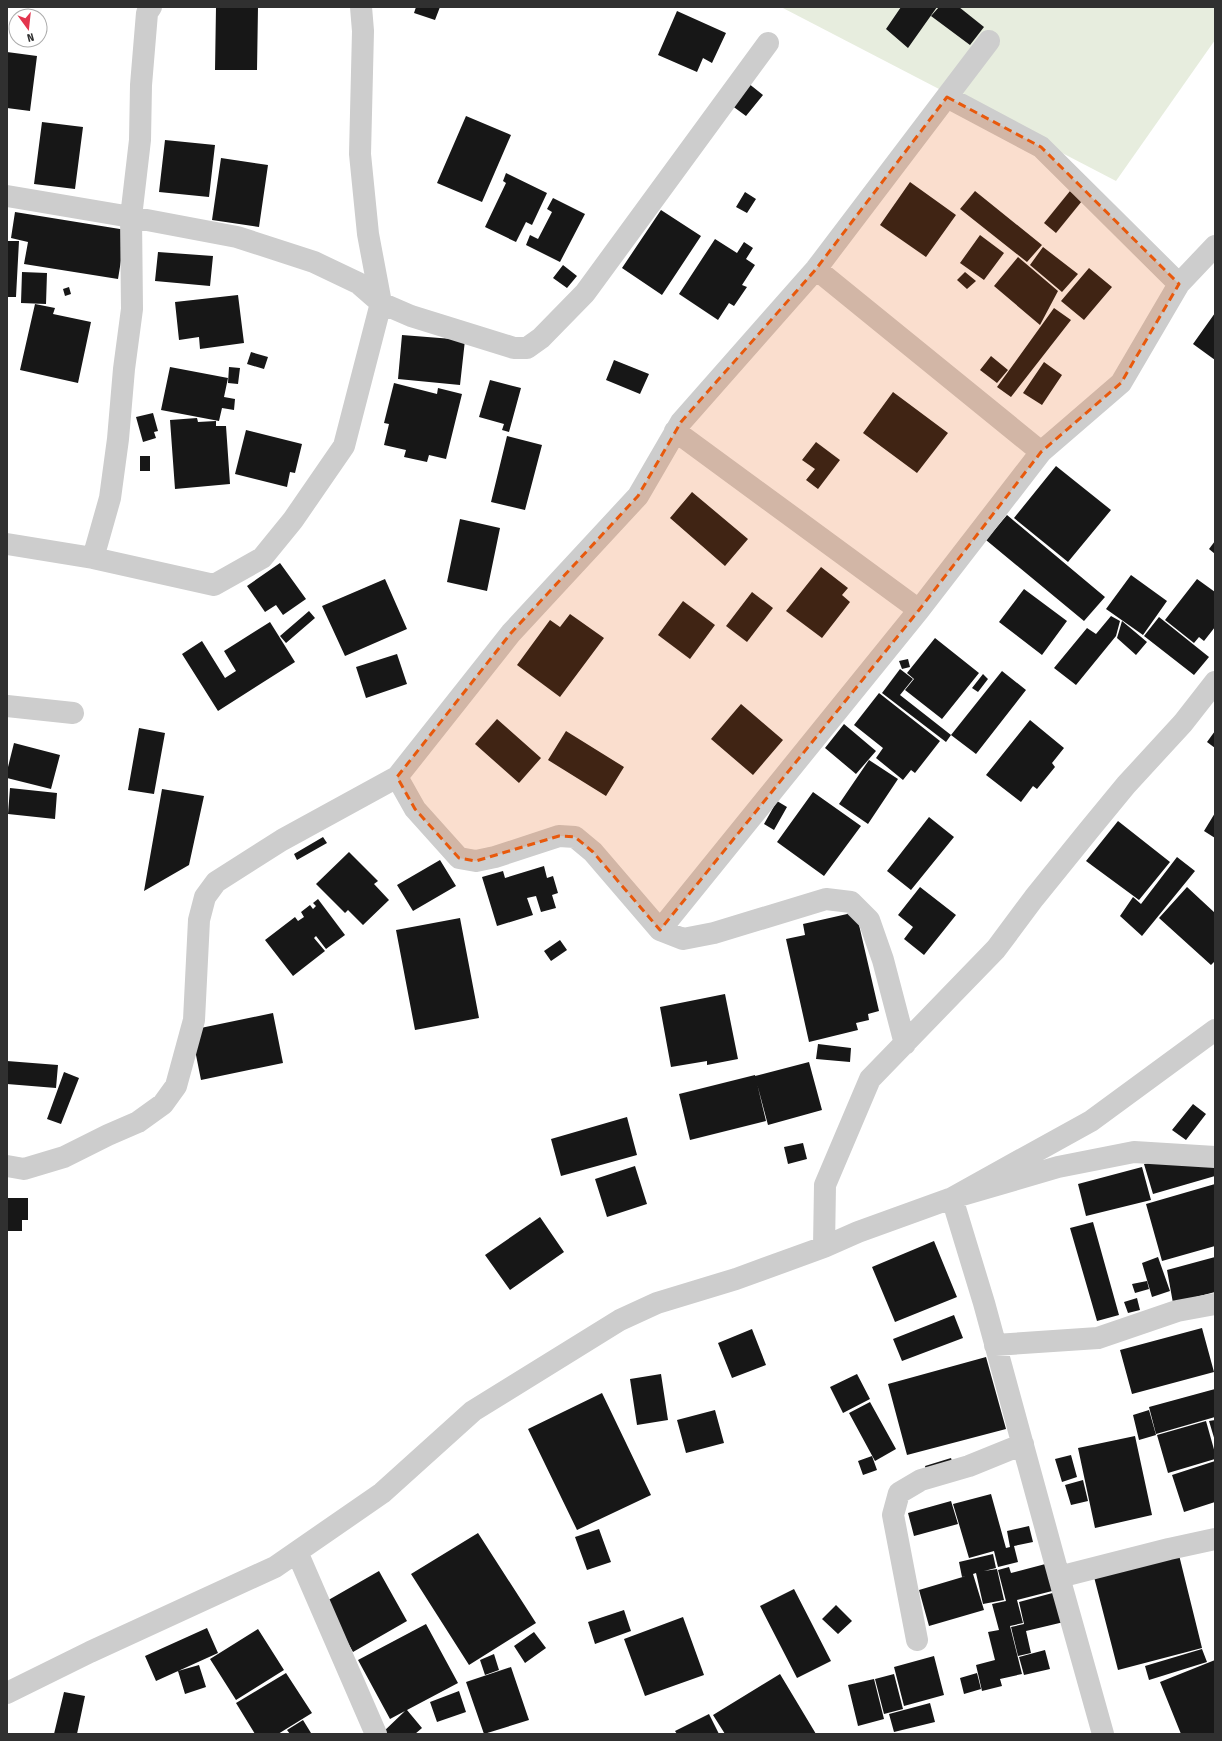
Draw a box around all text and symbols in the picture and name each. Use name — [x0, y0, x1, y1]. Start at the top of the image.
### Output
north arrow — [8, 8, 48, 48]
text: N — [26, 30, 35, 44]

